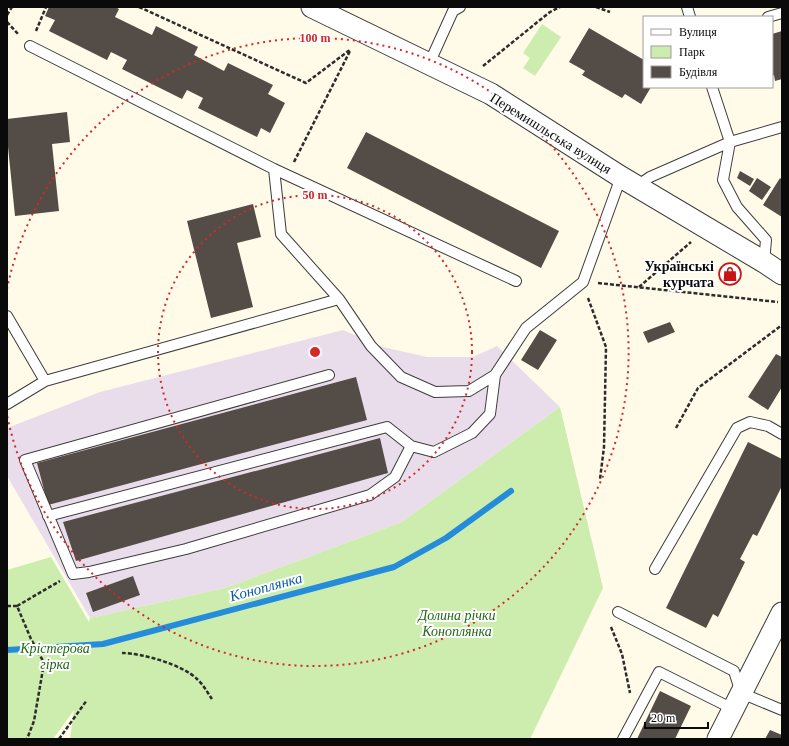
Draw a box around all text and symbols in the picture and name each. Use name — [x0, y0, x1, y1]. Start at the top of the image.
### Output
legend — [643, 16, 773, 88]
text: Вулиця — [679, 25, 717, 39]
text: 100 m — [300, 31, 331, 45]
text: Парк — [679, 45, 705, 59]
text: Будівля — [679, 65, 718, 79]
street label: Перемишльська вулиця — [487, 90, 614, 177]
text: 50 m — [303, 188, 328, 202]
place label: Українські курчата — [644, 259, 714, 290]
shop icon: Українські курчата — [717, 261, 743, 287]
centre of rings — [308, 345, 322, 359]
water label: Коноплянка — [227, 570, 304, 605]
park label: Долина річки Коноплянка — [416, 608, 496, 639]
park label: Крістерова гірка — [19, 641, 90, 672]
scale bar — [645, 704, 708, 730]
text: 20 m — [651, 711, 676, 725]

